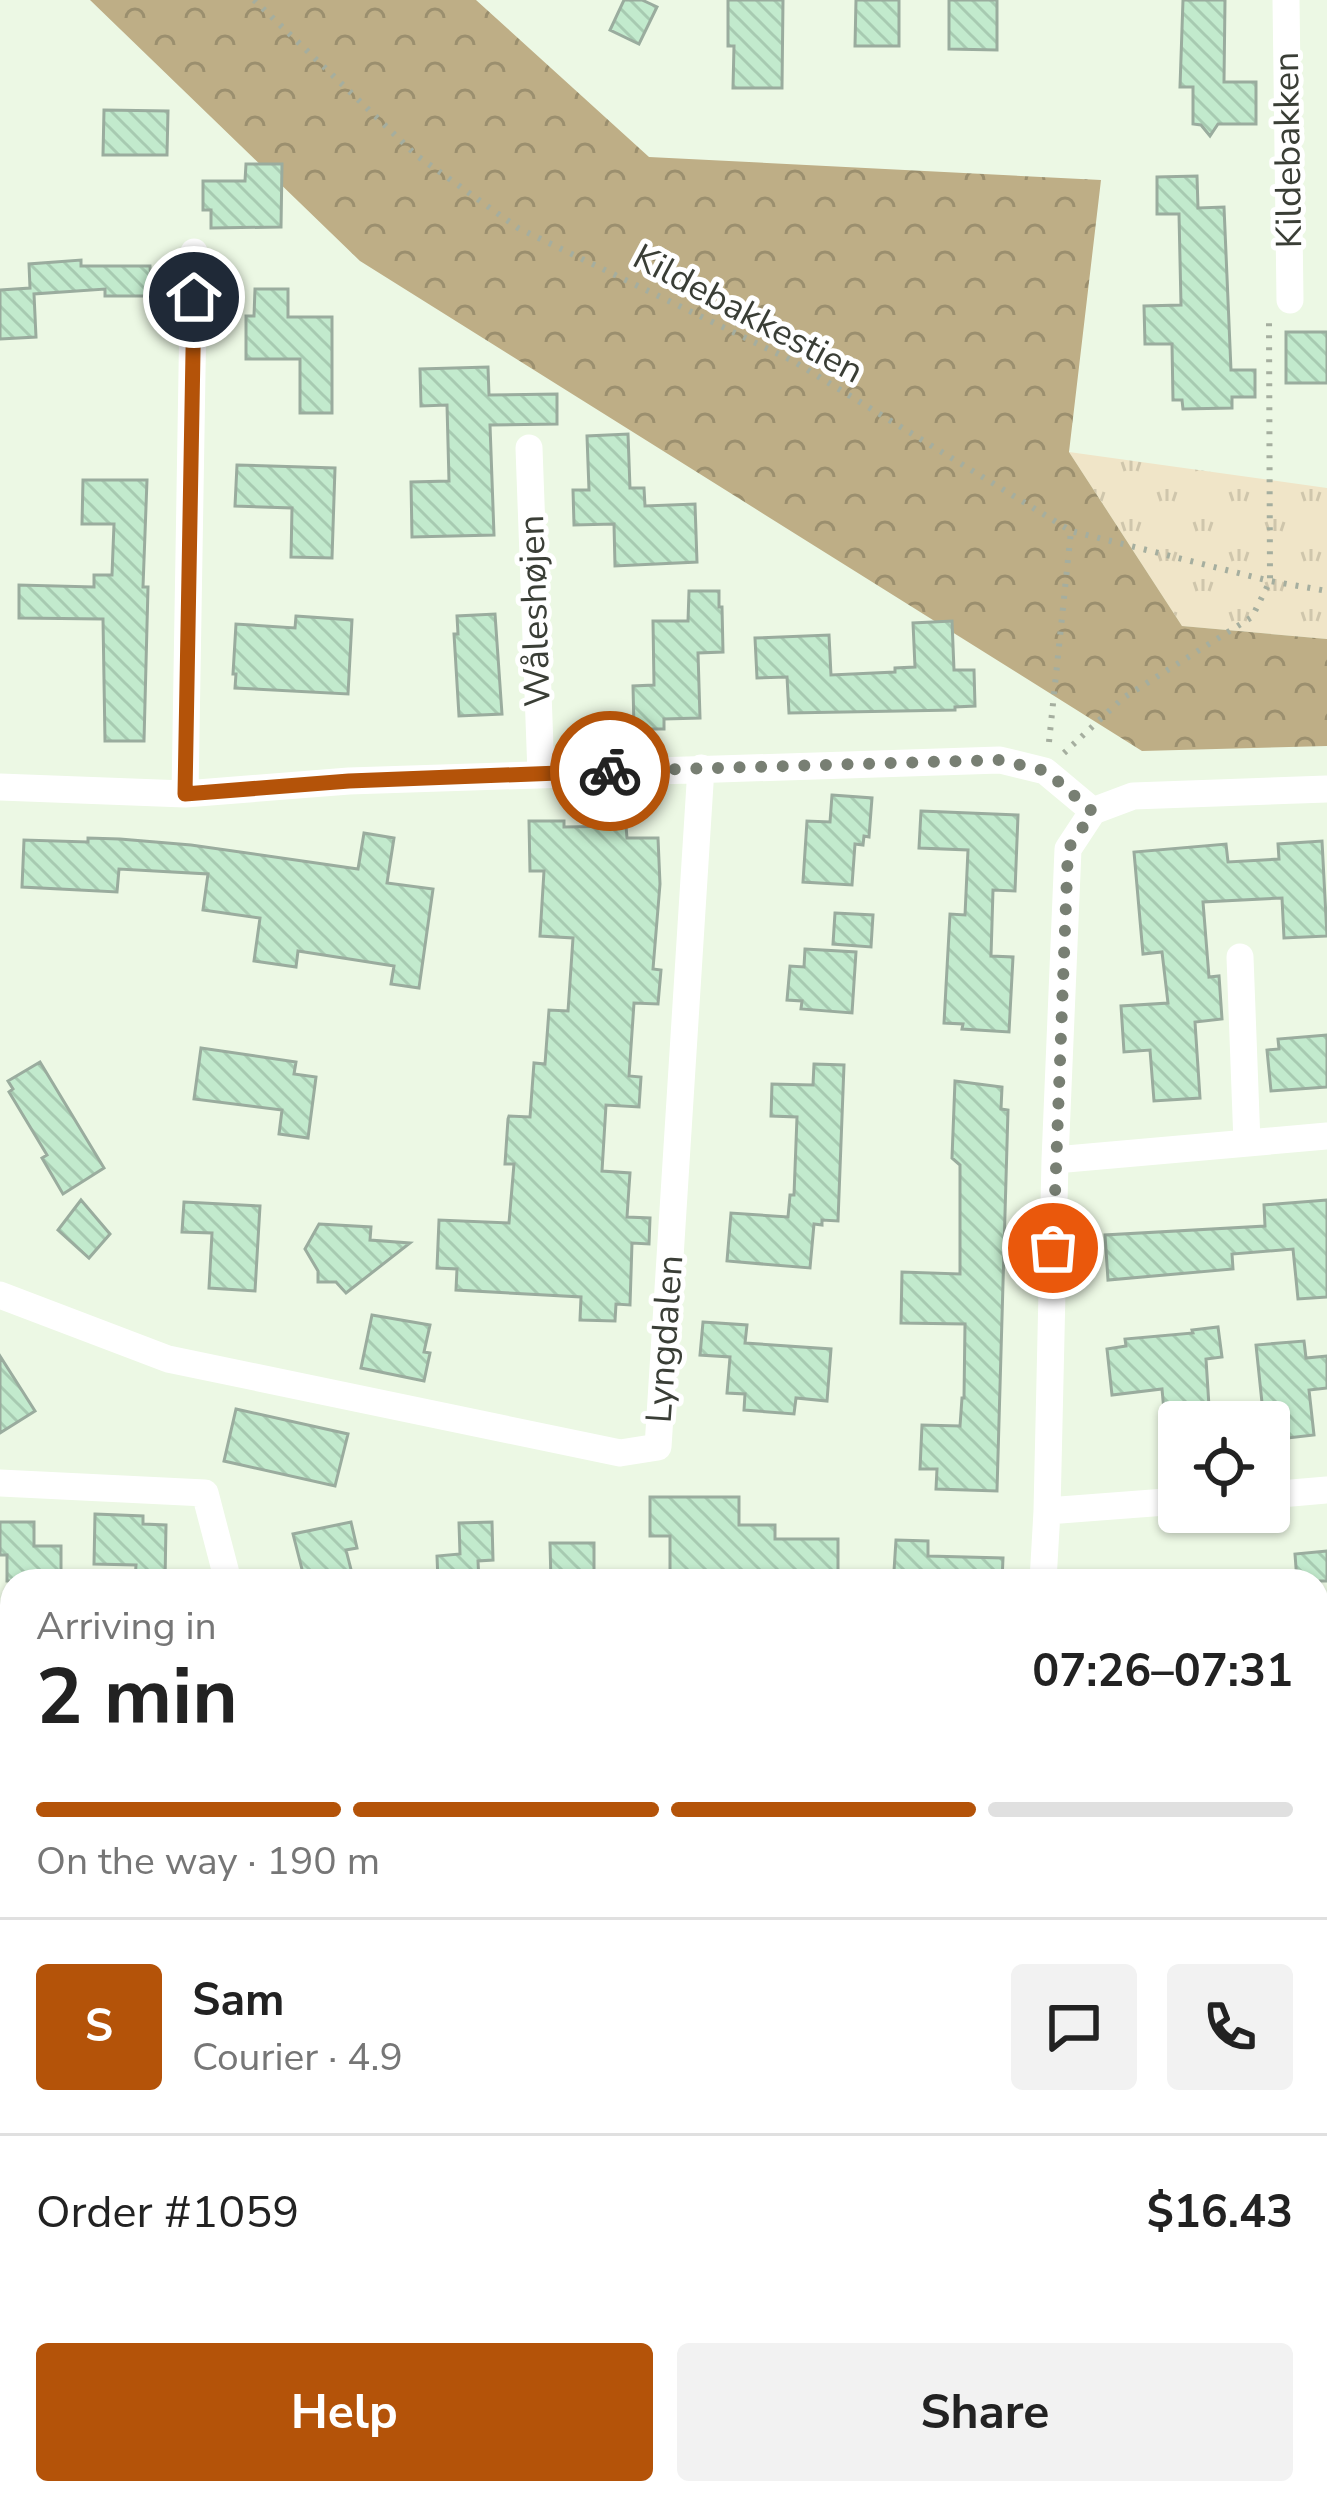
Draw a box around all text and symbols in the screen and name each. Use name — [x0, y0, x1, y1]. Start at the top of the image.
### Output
street label: Kildebakken — [1262, 51, 1314, 249]
street label: Kildebakkestien — [624, 233, 872, 395]
pin — [143, 246, 245, 348]
icon: home — [161, 264, 227, 330]
street label: Wåleshøjen — [507, 514, 563, 708]
courier — [550, 711, 670, 831]
icon: bike — [577, 738, 643, 804]
pin — [1002, 1197, 1104, 1299]
icon: bag — [1020, 1215, 1086, 1281]
street label: Lyngdalen — [635, 1253, 695, 1425]
map controls — [1158, 1401, 1290, 1533]
button: locate — [1158, 1401, 1290, 1533]
text: Arriving in — [36, 1600, 217, 1653]
text: 07:26–07:31 — [1032, 1641, 1293, 1702]
text: 2 min — [36, 1644, 238, 1751]
text: On the way · 190 m — [36, 1835, 380, 1888]
button: chat — [1011, 1964, 1137, 2090]
button: phone — [1167, 1964, 1293, 2090]
text: Sam — [192, 1970, 284, 2031]
text: S — [85, 1996, 113, 2057]
text: Courier · 4.9 — [192, 2031, 403, 2084]
text: Order #1059 — [36, 2182, 299, 2243]
text: $16.43 — [1147, 2182, 1293, 2243]
button: Help — [36, 2343, 653, 2481]
button: Share — [677, 2343, 1293, 2481]

